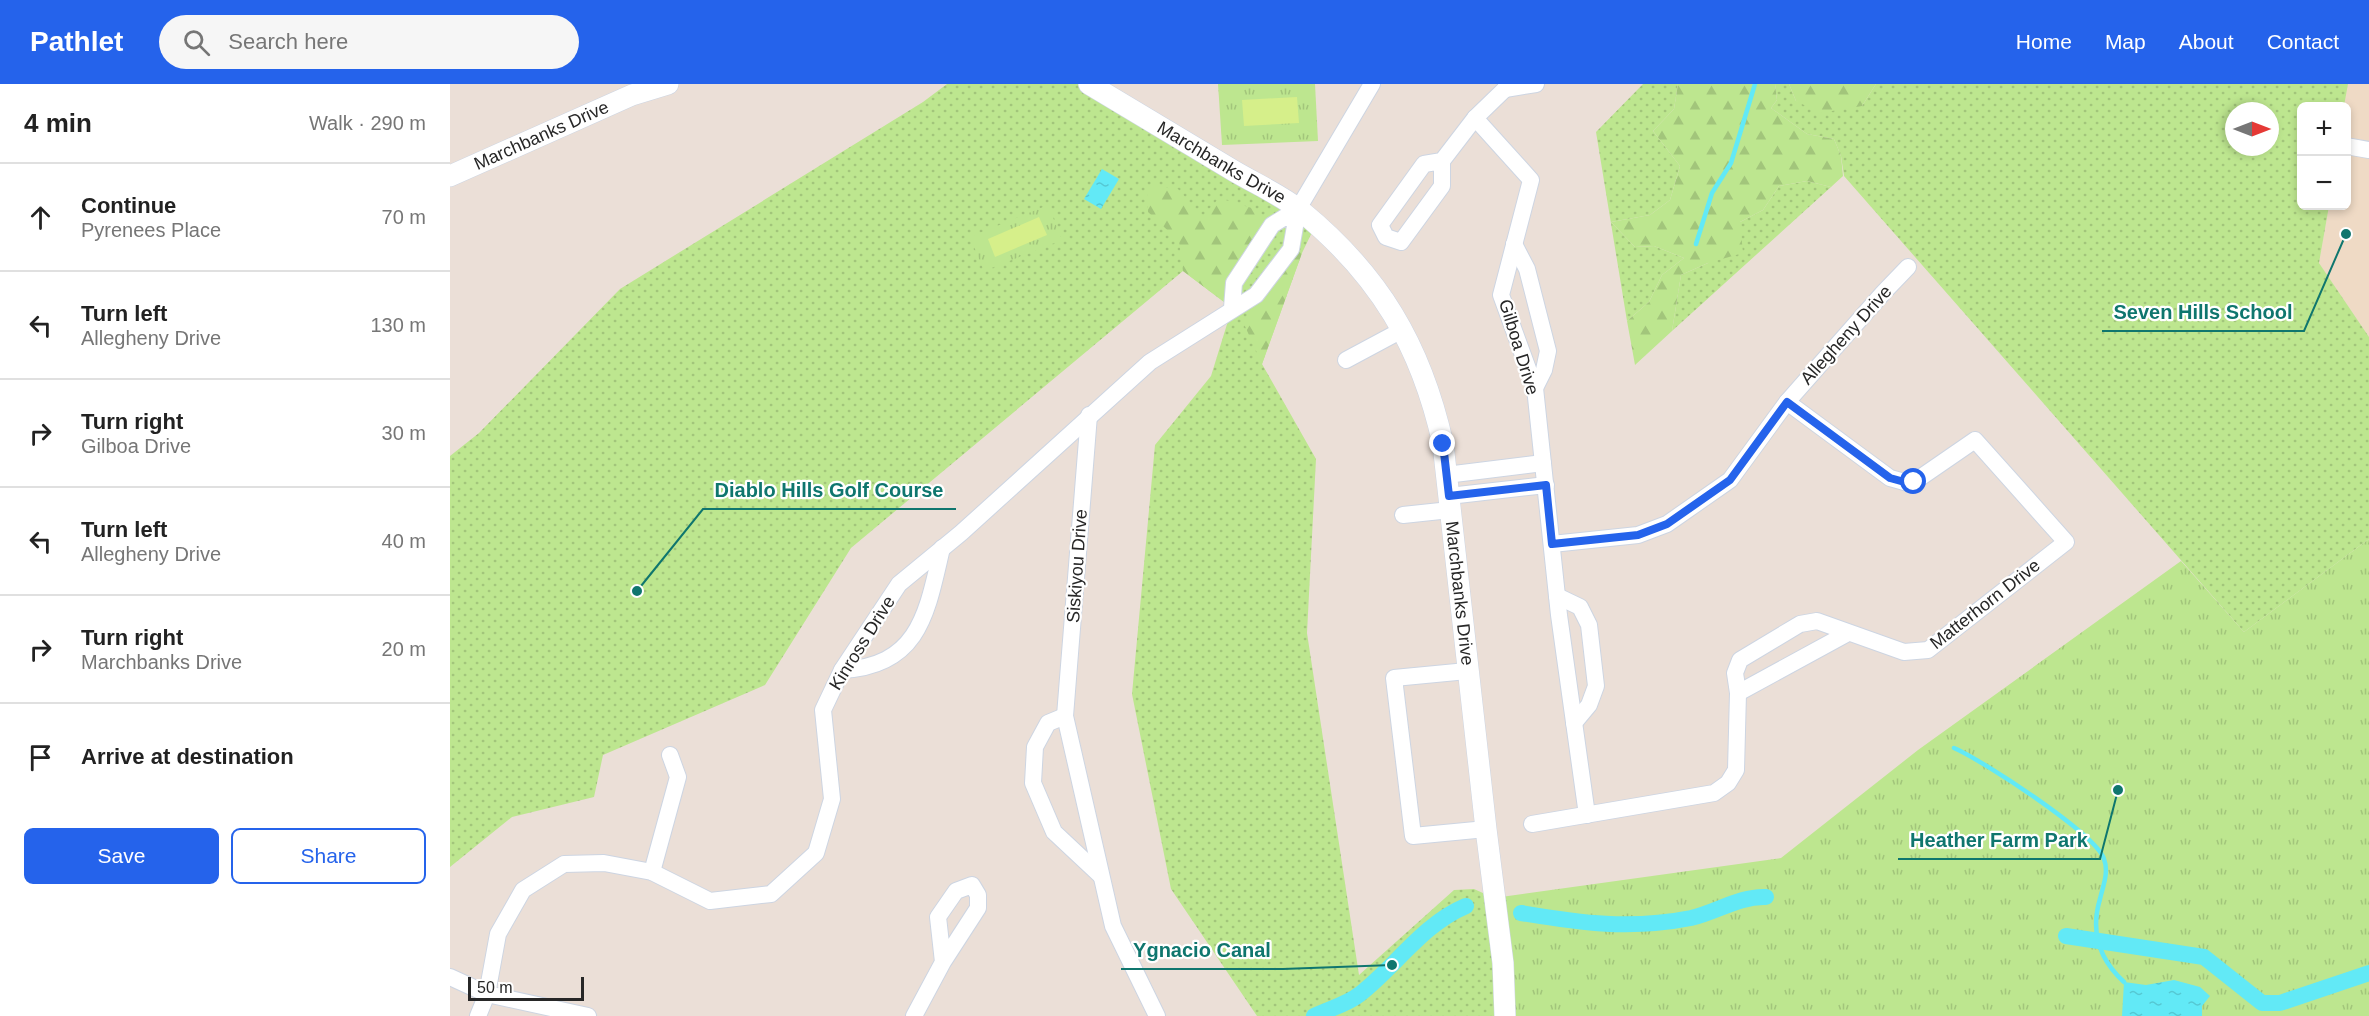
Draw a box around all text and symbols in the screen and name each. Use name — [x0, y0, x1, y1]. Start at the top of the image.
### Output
search box — [159, 15, 579, 69]
text: Pathlet — [30, 26, 123, 57]
icon: search — [180, 26, 213, 59]
text: Search here — [228, 29, 348, 54]
text: Home — [2016, 30, 2072, 53]
text: Map — [2105, 30, 2146, 53]
text: About — [2179, 30, 2234, 53]
text: Contact — [2267, 30, 2339, 53]
street label: Marchbanks Drive — [471, 97, 612, 174]
north arrow — [2225, 102, 2279, 156]
map controls — [2297, 102, 2351, 210]
button: + — [2297, 102, 2351, 156]
text: 4 min — [24, 108, 92, 138]
text: Walk · 290 m — [309, 112, 426, 134]
street label: Marchbanks Drive — [1154, 117, 1289, 208]
button: − — [2297, 156, 2351, 210]
text: Continue — [81, 193, 176, 218]
icon: ahead — [24, 201, 57, 234]
text: 70 m — [382, 206, 426, 228]
text: Pyrenees Place — [81, 219, 221, 241]
street label: Allegheny Drive — [1796, 281, 1896, 389]
callout: Seven Hills School — [2102, 293, 2304, 331]
street label: Gilboa Drive — [1495, 297, 1543, 397]
text: Turn left — [81, 301, 167, 326]
text: Seven Hills School — [2114, 301, 2292, 323]
icon: left — [24, 309, 57, 342]
text: 130 m — [370, 314, 426, 336]
text: Allegheny Drive — [81, 327, 221, 349]
text: Turn right — [81, 409, 183, 434]
icon: right — [24, 417, 57, 450]
text: 30 m — [382, 422, 426, 444]
route end — [1429, 430, 1455, 456]
text: Gilboa Drive — [81, 435, 191, 457]
route start — [1900, 468, 1926, 494]
callout: Diablo Hills Golf Course — [703, 471, 956, 509]
text: Diablo Hills Golf Course — [715, 479, 943, 501]
street label: Siskiyou Drive — [1063, 508, 1091, 624]
text: Turn left — [81, 517, 167, 542]
street label: Marchbanks Drive — [1442, 520, 1478, 667]
icon: left — [24, 525, 57, 558]
text: 40 m — [382, 530, 426, 552]
text: Allegheny Drive — [81, 543, 221, 565]
street label: Matterhorn Drive — [1926, 555, 2044, 653]
street label: Kinross Drive — [825, 592, 899, 694]
text: Turn right — [81, 625, 183, 650]
icon: right — [24, 633, 57, 666]
text: 20 m — [382, 638, 426, 660]
text: Marchbanks Drive — [81, 651, 242, 673]
icon: arrive — [24, 741, 57, 774]
text: Arrive at destination — [81, 744, 294, 769]
callout: Heather Farm Park — [1898, 821, 2100, 859]
button: Save — [24, 828, 219, 884]
button: Share — [231, 828, 426, 884]
text: Heather Farm Park — [1910, 829, 2089, 851]
callout: Ygnacio Canal — [1121, 931, 1283, 969]
text: Ygnacio Canal — [1133, 939, 1271, 961]
scale bar — [468, 974, 584, 1002]
text: 50 m — [477, 979, 513, 996]

